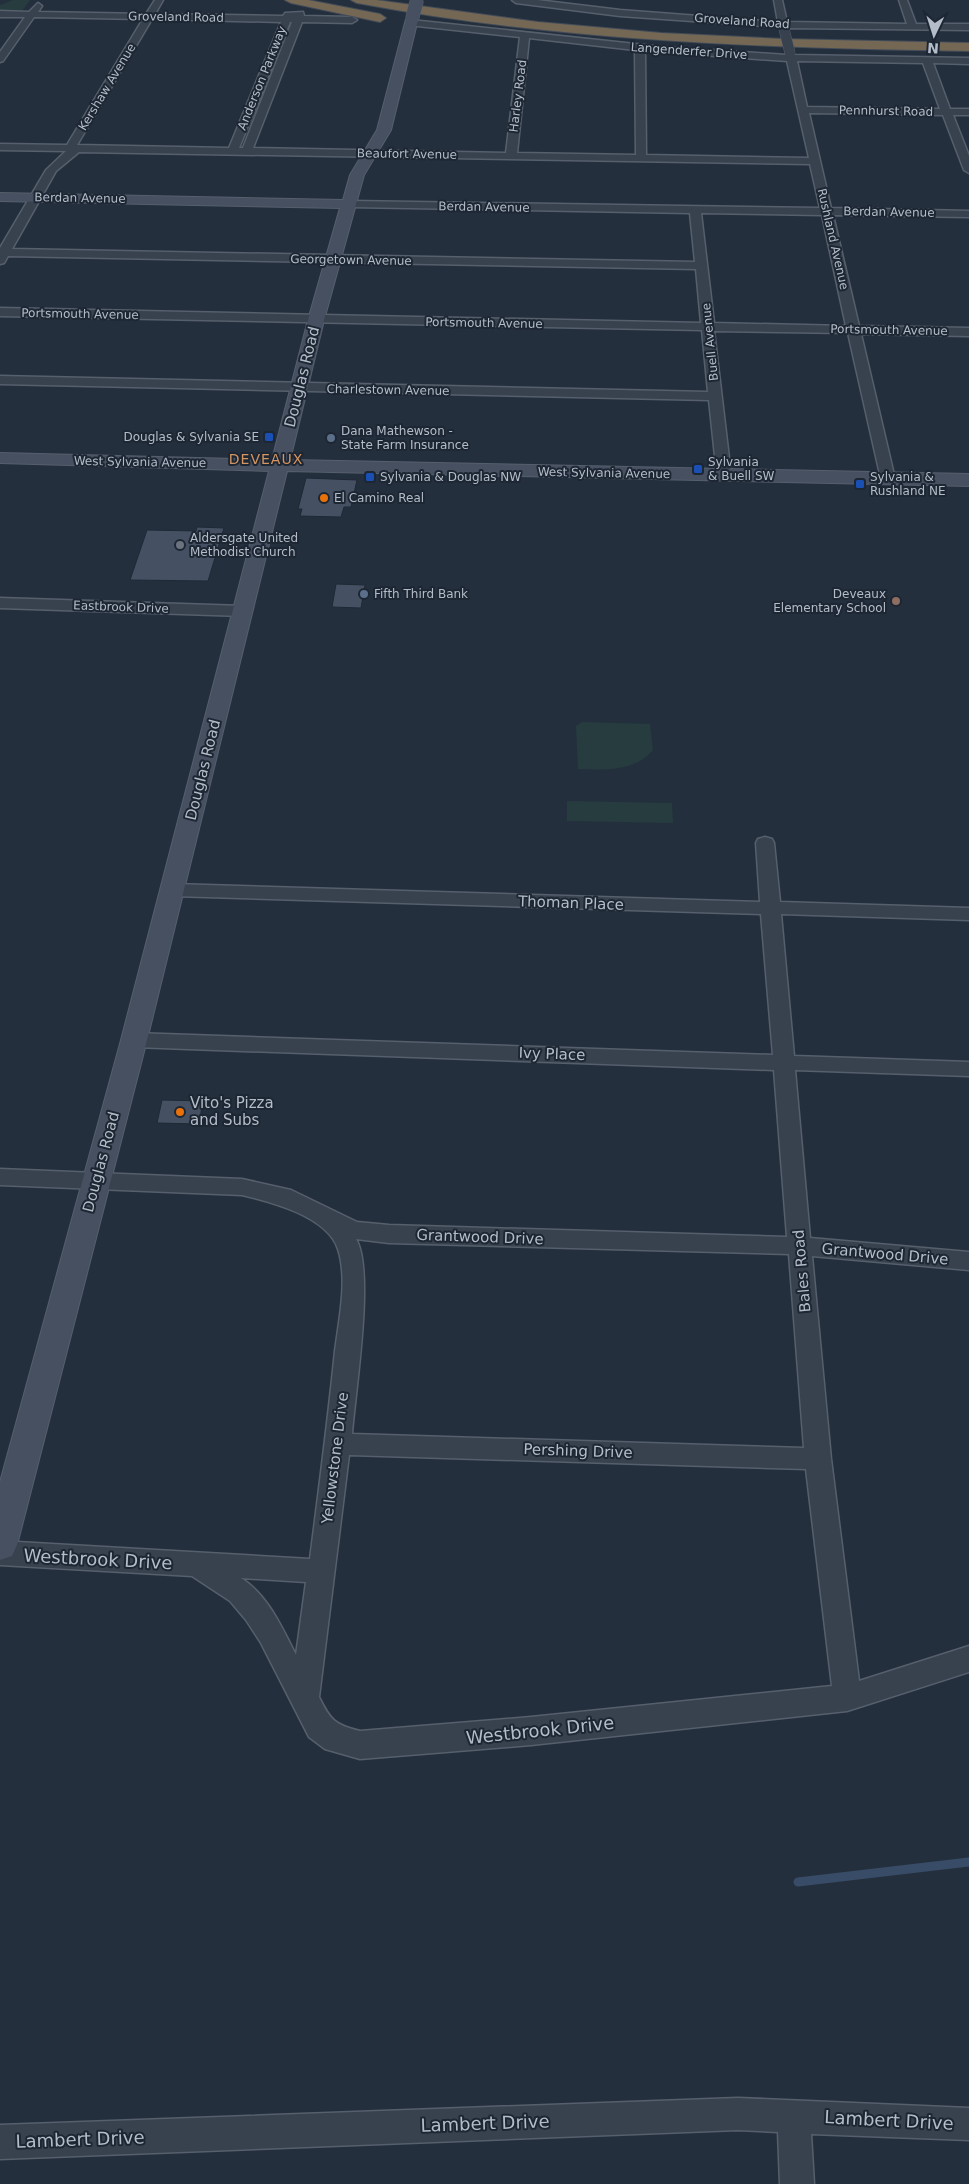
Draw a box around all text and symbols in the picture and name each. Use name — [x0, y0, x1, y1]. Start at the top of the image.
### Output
street label: Groveland Road — [128, 9, 224, 25]
north arrow — [909, 10, 959, 60]
street label: Groveland Road — [694, 11, 790, 31]
street label: Anderson Parkway — [235, 24, 289, 132]
street label: Langenderfer Drive — [630, 40, 748, 62]
text: N — [927, 40, 939, 56]
street label: Kershaw Avenue — [76, 41, 138, 133]
street label: Harley Road — [507, 59, 529, 133]
street label: Pennhurst Road — [839, 103, 933, 119]
street label: Beaufort Avenue — [357, 146, 457, 162]
street label: Rushland Avenue — [815, 187, 851, 291]
street label: Berdan Avenue — [34, 190, 126, 206]
street label: Berdan Avenue — [438, 199, 530, 215]
street label: Berdan Avenue — [843, 204, 935, 220]
street label: Georgetown Avenue — [290, 252, 412, 268]
street label: Buell Avenue — [699, 302, 721, 382]
street label: Portsmouth Avenue — [21, 306, 139, 322]
street label: Portsmouth Avenue — [425, 315, 543, 331]
street label: Portsmouth Avenue — [830, 322, 948, 338]
street label: Douglas Road — [281, 325, 323, 429]
street label: Charlestown Avenue — [326, 382, 450, 398]
place label: Dana Mathewson - State Farm Insurance — [341, 424, 469, 452]
place label: Douglas & Sylvania SE — [123, 430, 259, 444]
marker: Douglas & Sylvania SE — [263, 431, 275, 443]
marker: Dana Mathewson - State Farm Insurance — [325, 432, 337, 444]
district label: DEVEAUX — [229, 451, 303, 467]
street label: West Sylvania Avenue — [74, 454, 206, 470]
place label: Sylvania & Buell SW — [708, 455, 774, 483]
marker: Sylvania & Buell SW — [692, 463, 704, 475]
street label: West Sylvania Avenue — [538, 465, 670, 481]
place label: Sylvania & Douglas NW — [380, 470, 521, 484]
place label: Sylvania & Rushland NE — [870, 470, 946, 498]
marker: Sylvania & Douglas NW — [364, 471, 376, 483]
marker: Sylvania & Rushland NE — [854, 478, 866, 490]
place label: El Camino Real — [334, 491, 424, 505]
marker: El Camino Real — [318, 492, 330, 504]
place label: Aldersgate United Methodist Church — [190, 531, 298, 559]
marker: Aldersgate United Methodist Church — [174, 539, 186, 551]
place label: Fifth Third Bank — [374, 587, 468, 601]
place label: Deveaux Elementary School — [773, 587, 886, 615]
marker: Fifth Third Bank — [358, 588, 370, 600]
marker: Deveaux Elementary School — [890, 595, 902, 607]
street label: Eastbrook Drive — [73, 598, 169, 616]
street label: Douglas Road — [182, 718, 224, 822]
street label: Thoman Place — [517, 892, 624, 914]
street label: Ivy Place — [518, 1044, 586, 1064]
place label: Vito's Pizza and Subs — [190, 1094, 274, 1129]
marker: Vito's Pizza and Subs — [174, 1106, 186, 1118]
street label: Douglas Road — [79, 1110, 123, 1214]
street label: Grantwood Drive — [416, 1226, 544, 1248]
street label: Bales Road — [789, 1229, 815, 1313]
street label: Grantwood Drive — [821, 1239, 949, 1269]
street label: Yellowstone Drive — [318, 1391, 352, 1526]
street label: Pershing Drive — [523, 1440, 633, 1462]
street label: Westbrook Drive — [23, 1545, 173, 1573]
street label: Westbrook Drive — [465, 1712, 615, 1748]
street label: Lambert Drive — [824, 2106, 954, 2134]
street label: Lambert Drive — [420, 2110, 550, 2136]
street label: Lambert Drive — [15, 2126, 145, 2152]

